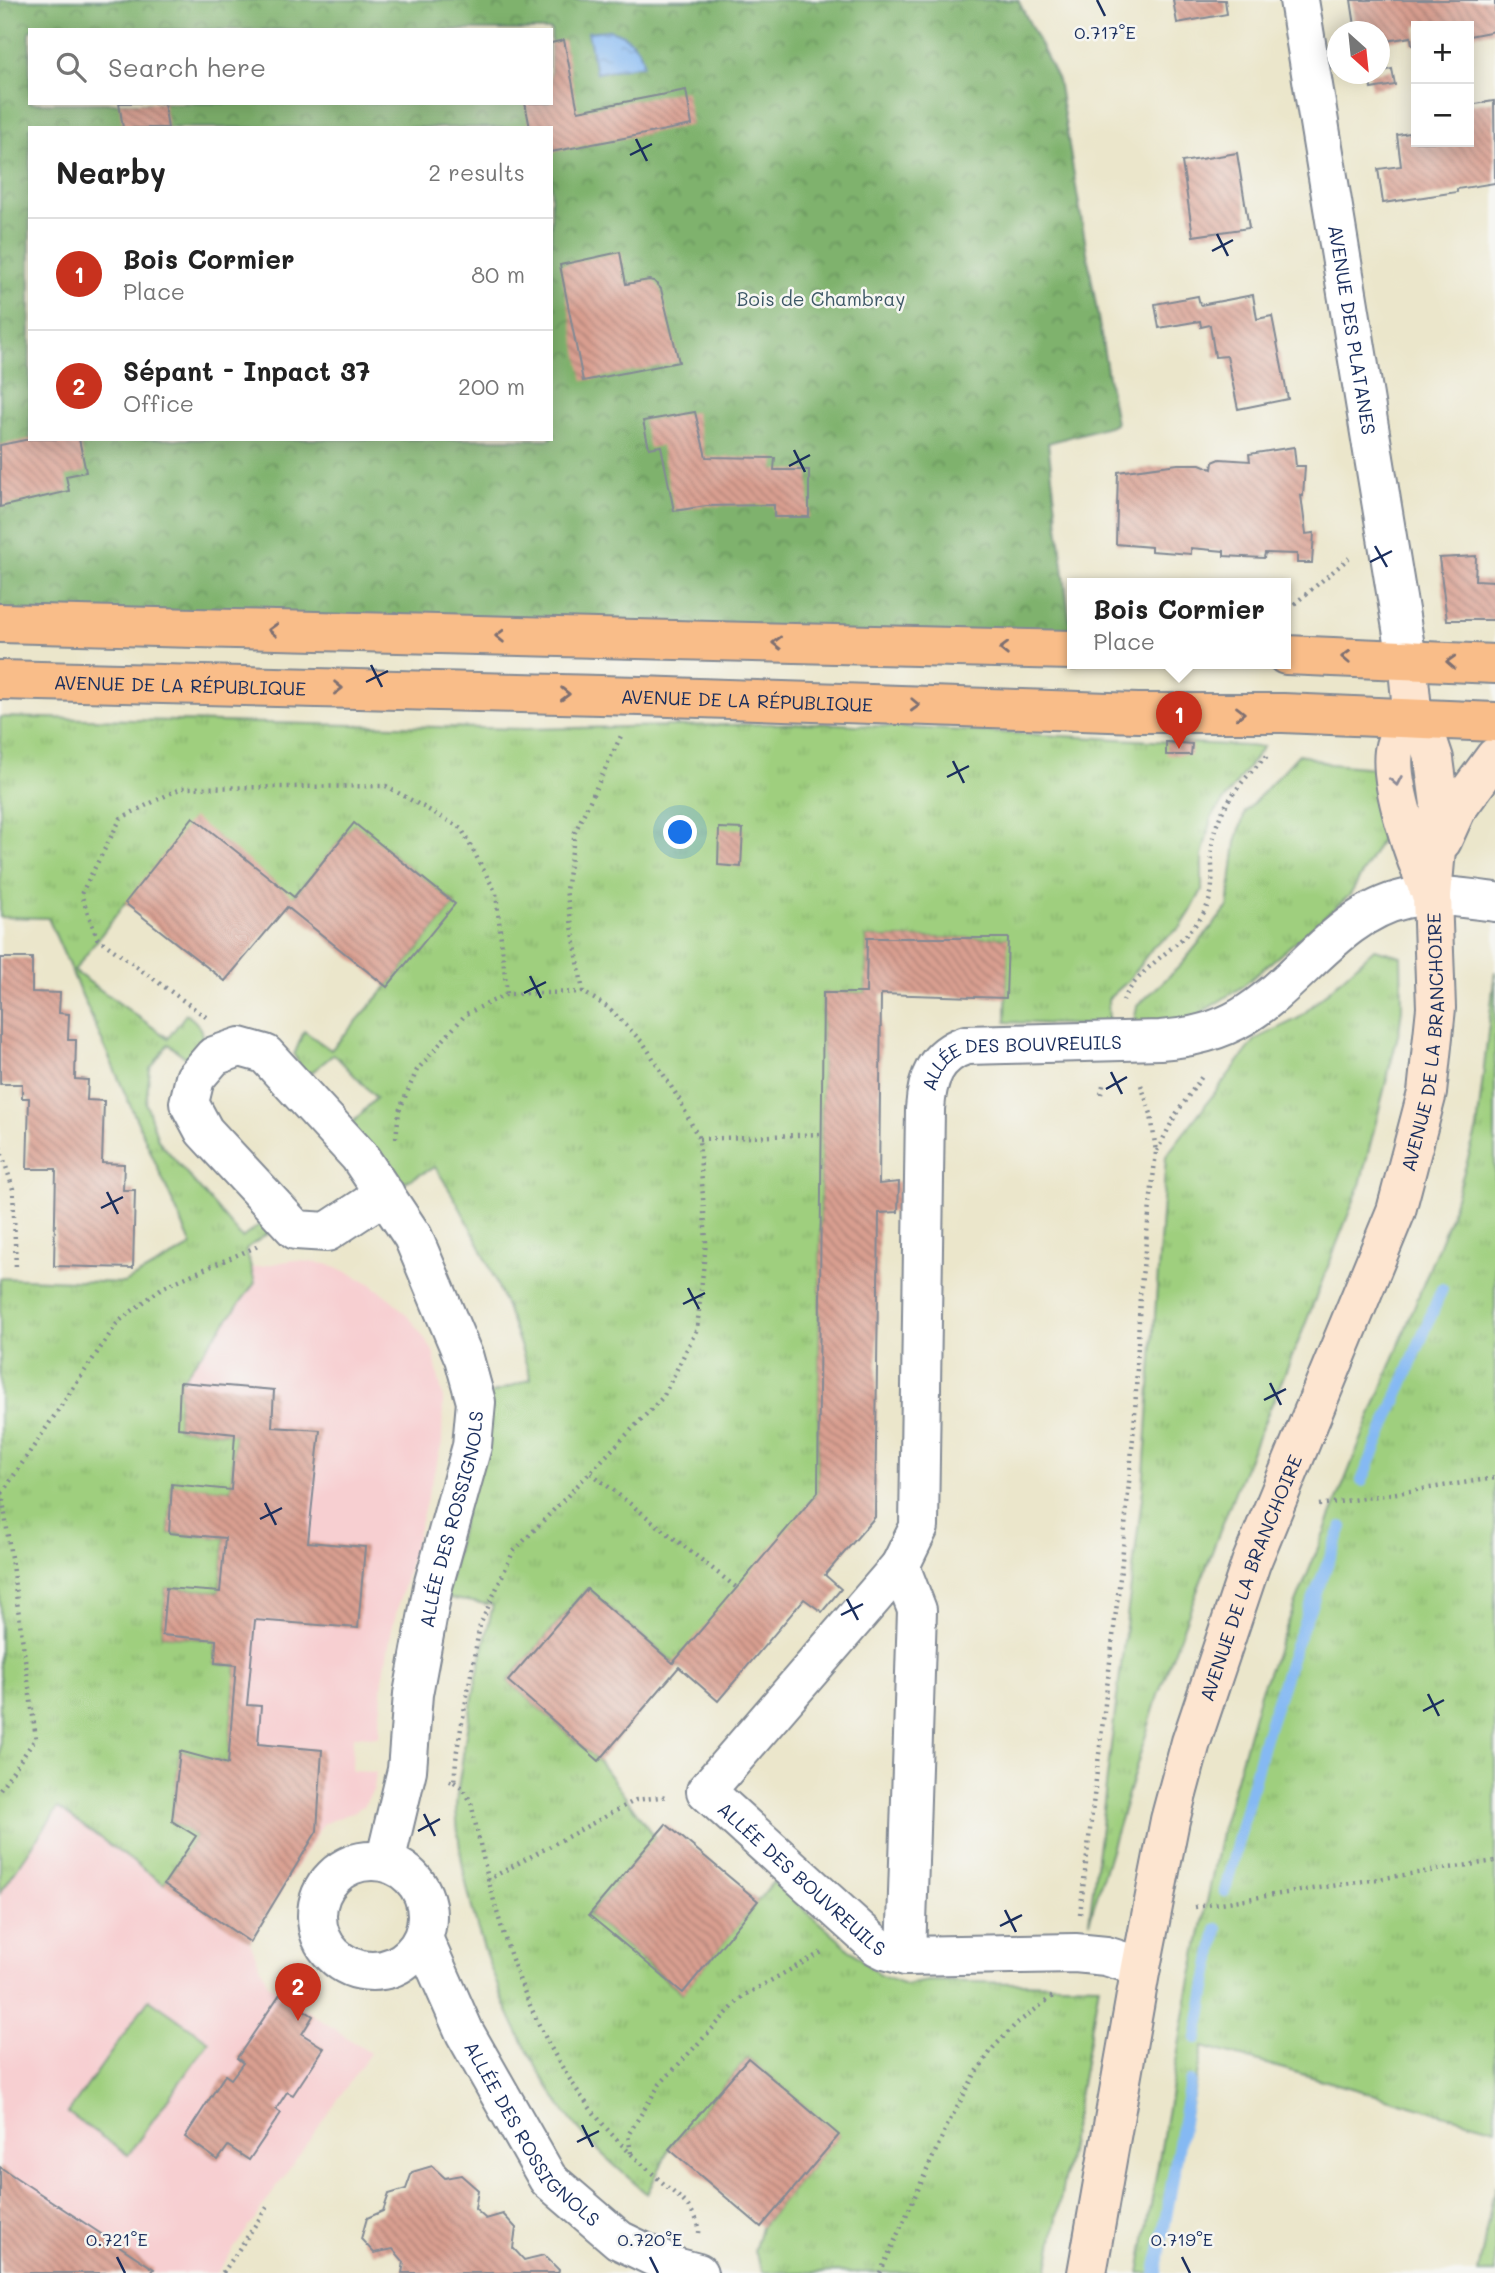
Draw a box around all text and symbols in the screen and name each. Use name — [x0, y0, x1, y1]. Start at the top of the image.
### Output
text: 0.717°E — [1074, 20, 1136, 44]
north arrow — [1327, 21, 1390, 84]
map controls — [1411, 21, 1474, 147]
button: + — [1411, 21, 1474, 84]
search box — [28, 28, 553, 105]
icon: search — [52, 48, 90, 86]
text: Search here — [108, 50, 266, 84]
button: − — [1411, 84, 1474, 147]
text: Nearby — [56, 152, 166, 192]
text: 2 results — [428, 157, 525, 187]
street label: AVENUE DES PLATANES — [1324, 223, 1382, 436]
text: Bois Cormier — [123, 242, 295, 276]
text: 1 — [74, 259, 84, 289]
text: 80 m — [471, 259, 525, 289]
text: Place — [123, 276, 185, 306]
park label: Bois de Chambray — [737, 286, 905, 311]
text: Sépant - Inpact 37 — [123, 354, 370, 388]
text: 2 — [73, 371, 85, 401]
text: 200 m — [458, 371, 525, 401]
text: Office — [123, 388, 194, 418]
popup — [1067, 578, 1291, 669]
text: Bois Cormier — [1093, 592, 1265, 626]
one-way arrow — [267, 622, 278, 637]
text: Place — [1093, 626, 1155, 656]
one-way arrow — [494, 628, 505, 643]
one-way arrow — [771, 635, 782, 650]
one-way arrow — [998, 641, 1009, 656]
one-way arrow — [1340, 650, 1351, 665]
one-way arrow — [1445, 655, 1456, 670]
street label: AVENUE DE LA RÉPUBLIQUE — [53, 669, 307, 700]
one-way arrow — [332, 681, 343, 696]
street label: AVENUE DE LA RÉPUBLIQUE — [620, 683, 873, 716]
one-way arrow — [560, 686, 571, 702]
pin: 1 — [1156, 691, 1202, 749]
one-way arrow — [910, 698, 921, 713]
one-way arrow — [1235, 705, 1246, 721]
one-way arrow — [1388, 775, 1403, 787]
your location — [663, 815, 697, 849]
street label: AVENUE DE LA BRANCHOIRE — [1394, 912, 1449, 1174]
street label: ALLÉE DES BOUVREUILS — [915, 1028, 1122, 1093]
street label: ALLÉE DES ROSSIGNOLS — [413, 1410, 488, 1630]
street label: AVENUE DE LA BRANCHOIRE — [1193, 1450, 1307, 1704]
street label: ALLÉE DES BOUVREUILS — [713, 1796, 890, 1961]
pin: 2 — [275, 1963, 321, 2021]
street label: ALLÉE DES ROSSIGNOLS — [459, 2036, 606, 2231]
text: 0.721°E — [86, 2227, 148, 2251]
text: 0.720°E — [618, 2227, 682, 2251]
text: 0.719°E — [1151, 2227, 1213, 2251]

